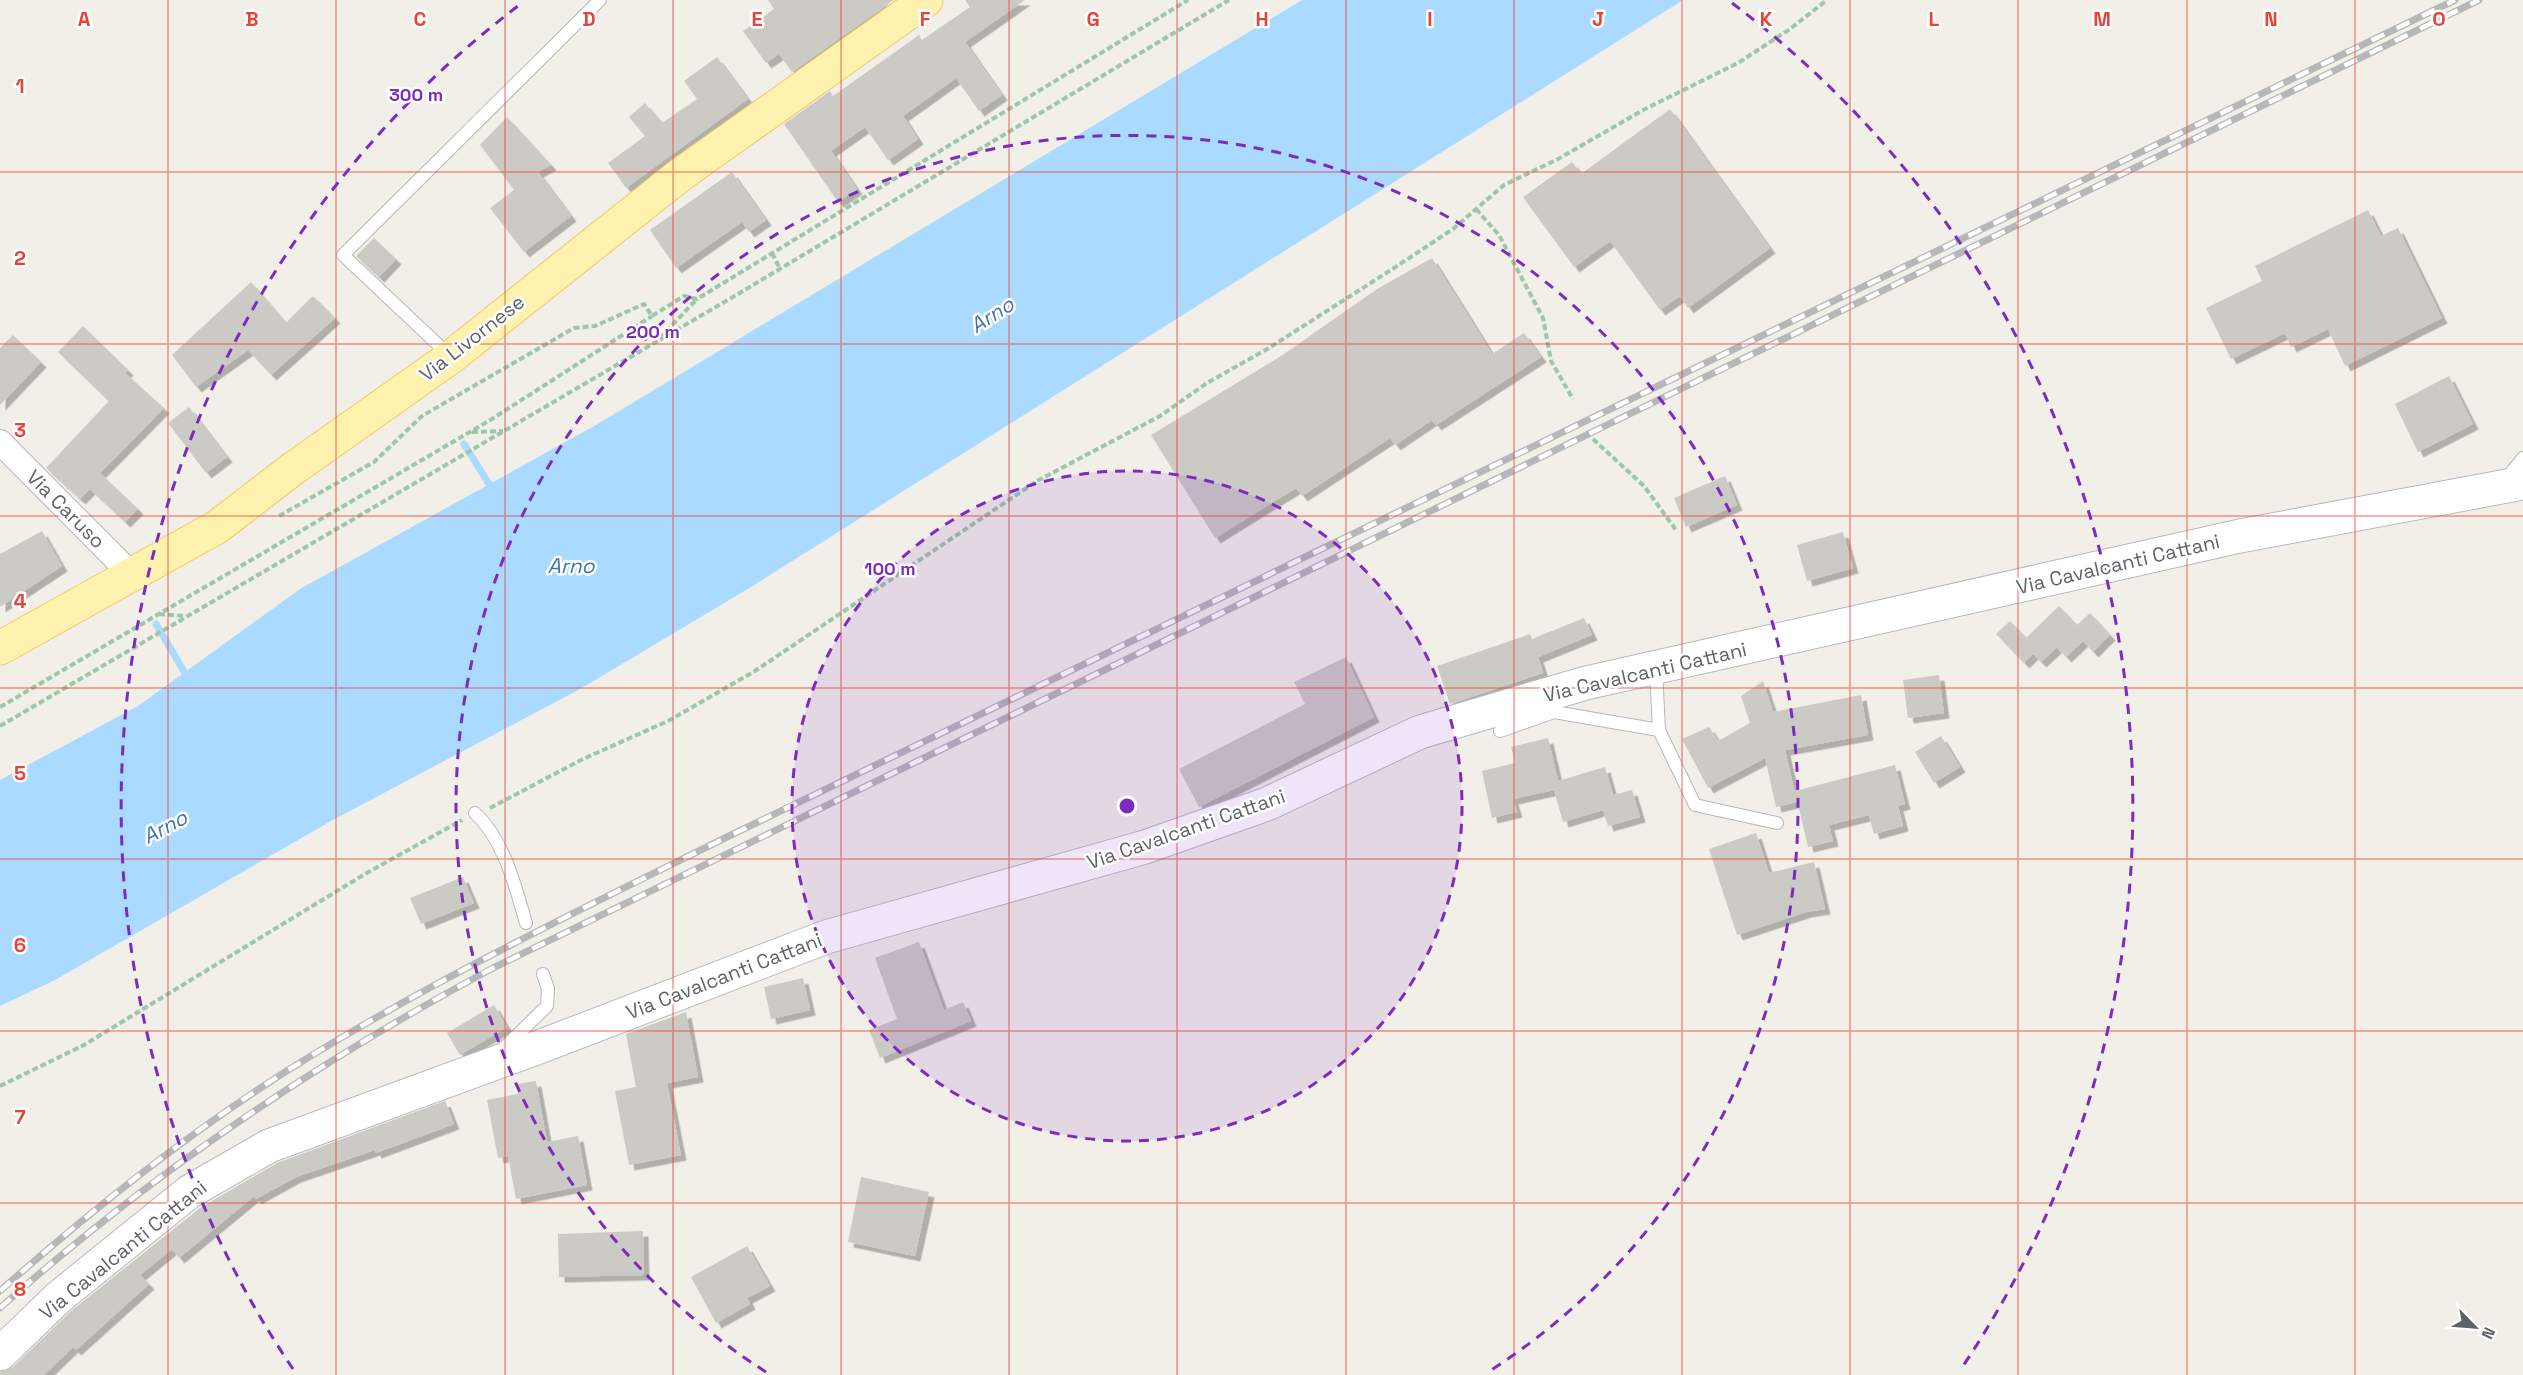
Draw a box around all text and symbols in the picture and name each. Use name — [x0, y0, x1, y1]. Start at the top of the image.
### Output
text: A — [78, 6, 91, 32]
text: B — [245, 6, 259, 32]
text: C — [414, 6, 427, 32]
text: D — [582, 6, 596, 32]
text: E — [751, 6, 763, 32]
text: F — [920, 6, 931, 32]
text: G — [1086, 6, 1100, 32]
text: H — [1255, 6, 1269, 32]
text: I — [1427, 6, 1433, 32]
text: J — [1592, 6, 1604, 32]
text: K — [1760, 6, 1773, 32]
text: L — [1929, 6, 1940, 32]
text: M — [2093, 6, 2111, 32]
text: N — [2264, 6, 2278, 32]
text: O — [2432, 6, 2446, 32]
text: 1 — [15, 73, 25, 99]
text: 300 m — [389, 83, 443, 106]
text: 2 — [14, 245, 26, 271]
street label: Via Livornese — [414, 289, 530, 387]
water label: Arno — [965, 290, 1020, 339]
text: 200 m — [626, 320, 680, 343]
text: 3 — [14, 417, 26, 443]
street label: Via Caruso — [21, 464, 111, 554]
street label: Via Cavalcanti Cattani — [2014, 528, 2222, 600]
water label: Arno — [548, 552, 596, 579]
text: 100 m — [864, 557, 916, 580]
text: 4 — [14, 588, 27, 614]
street label: Via Cavalcanti Cattani — [1541, 636, 1749, 708]
text: 5 — [14, 760, 26, 786]
street label: Via Cavalcanti Cattani — [1083, 783, 1289, 875]
centre of rings — [1117, 796, 1137, 816]
water label: Arno — [138, 803, 193, 850]
street label: Via Cavalcanti Cattani — [622, 927, 826, 1025]
text: 6 — [14, 932, 26, 958]
text: 7 — [14, 1104, 26, 1130]
street label: Via Cavalcanti Cattani — [34, 1174, 212, 1326]
text: 8 — [14, 1276, 26, 1302]
north arrow — [2445, 1297, 2505, 1357]
text: N — [2476, 1324, 2500, 1342]

